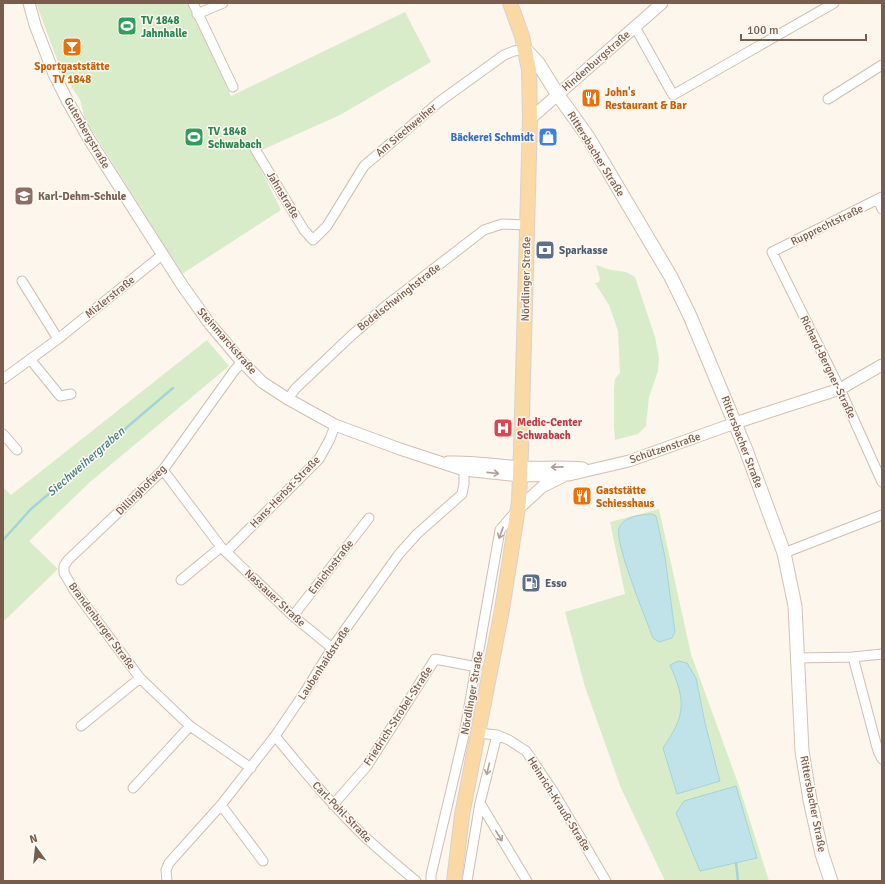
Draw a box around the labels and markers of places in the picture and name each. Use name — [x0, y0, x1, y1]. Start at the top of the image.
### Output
place label: TV 1848 Jahnhalle — [141, 14, 188, 40]
sports icon: TV 1848 Jahnhalle — [116, 15, 138, 37]
bar icon: Sportgaststätte TV 1848 — [61, 36, 83, 58]
place label: Sportgaststätte TV 1848 — [34, 60, 110, 86]
place label: John's Restaurant & Bar — [605, 86, 687, 112]
restaurant icon: John's Restaurant & Bar — [580, 87, 602, 109]
place label: TV 1848 Schwabach — [208, 125, 262, 151]
sports icon: TV 1848 Schwabach — [183, 126, 205, 148]
shop icon: Bäckerei Schmidt — [537, 126, 559, 148]
place label: Bäckerei Schmidt — [450, 131, 534, 144]
school or university icon: Karl-Dehm-Schule — [13, 185, 35, 207]
place label: Karl-Dehm-Schule — [38, 190, 127, 203]
bank icon: Sparkasse — [534, 239, 556, 261]
place label: Sparkasse — [559, 244, 608, 257]
place label: Medic-Center Schwabach — [517, 416, 583, 442]
hospital icon: Medic-Center Schwabach — [492, 417, 514, 439]
place label: Gaststätte Schiesshaus — [596, 484, 654, 510]
restaurant icon: Gaststätte Schiesshaus — [571, 485, 593, 507]
fuel station icon: Esso — [520, 572, 542, 594]
place label: Esso — [545, 577, 567, 590]

